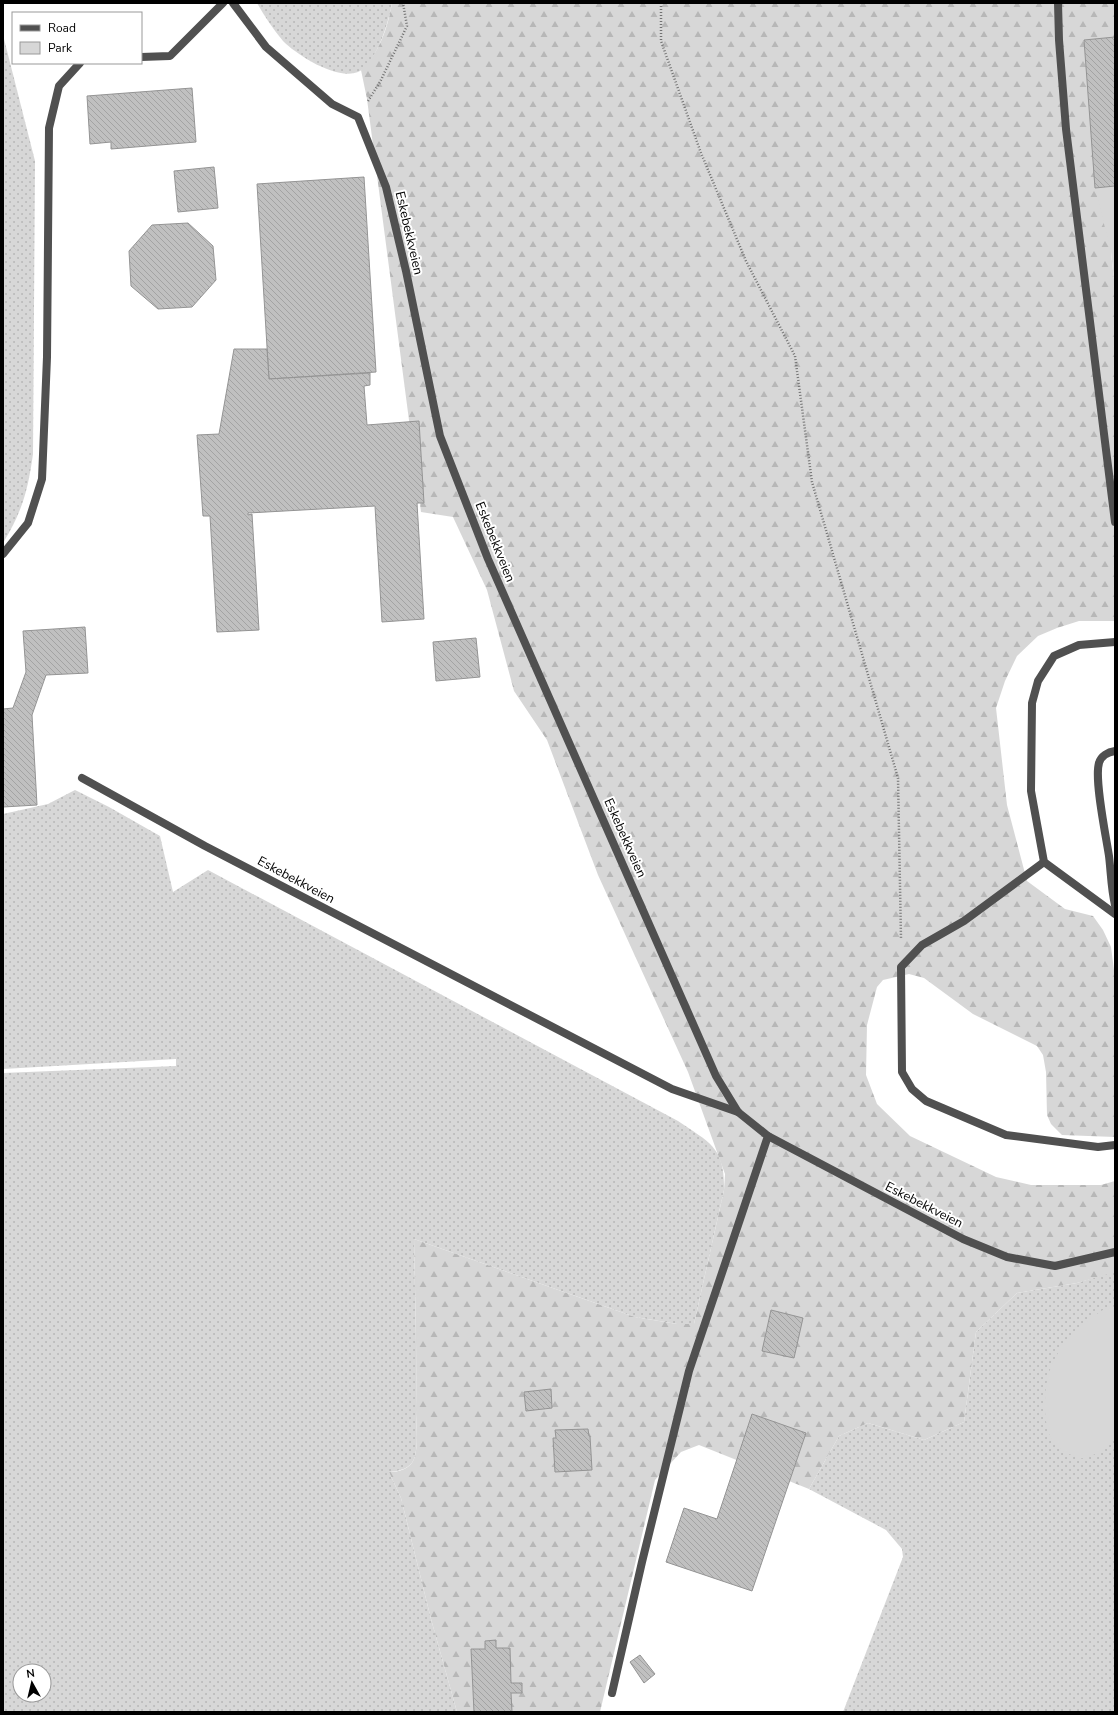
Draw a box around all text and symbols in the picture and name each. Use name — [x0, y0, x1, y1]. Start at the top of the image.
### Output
legend — [12, 12, 142, 64]
text: Road — [48, 20, 76, 36]
text: Park — [48, 40, 73, 56]
street label: Eskebekkveien — [391, 190, 427, 276]
street label: Eskebekkveien — [471, 499, 519, 585]
street label: Eskebekkveien — [599, 795, 651, 881]
street label: Eskebekkveien — [254, 852, 338, 908]
street label: Eskebekkveien — [882, 1178, 966, 1232]
north arrow — [12, 1663, 52, 1703]
text: N — [26, 1666, 36, 1682]

